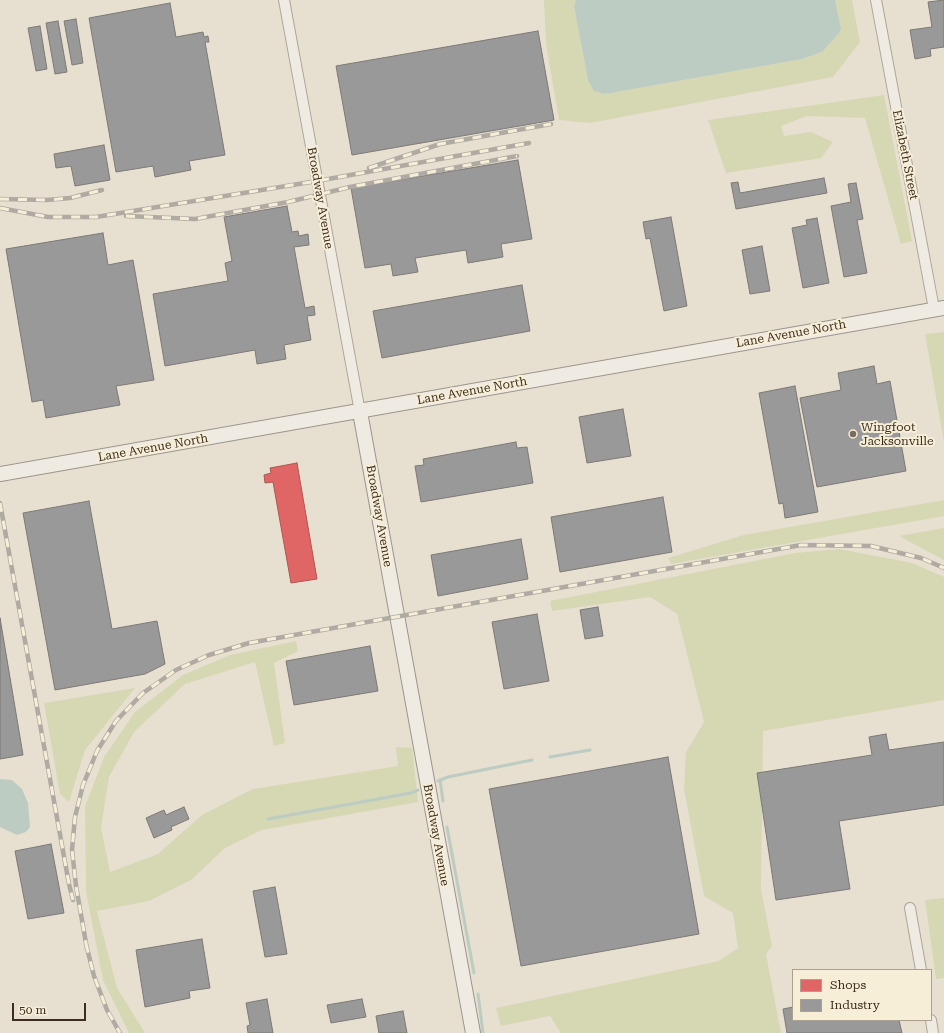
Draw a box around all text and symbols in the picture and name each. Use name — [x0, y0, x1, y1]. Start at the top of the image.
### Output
street label: Elizabeth Street — [889, 109, 921, 201]
street label: Broadway Avenue — [304, 146, 336, 250]
street label: Lane Avenue North — [735, 317, 847, 351]
street label: Lane Avenue North — [416, 374, 528, 408]
place label: Wingfoot Jacksonville — [861, 420, 933, 448]
marker: Wingfoot Jacksonville — [848, 429, 858, 439]
street label: Lane Avenue North — [97, 431, 209, 465]
street label: Broadway Avenue — [363, 464, 395, 568]
street label: Broadway Avenue — [420, 783, 452, 887]
legend — [792, 969, 932, 1021]
text: Shops — [830, 978, 866, 992]
scale bar — [14, 995, 88, 1021]
text: Industry — [830, 998, 880, 1012]
text: 50 m — [19, 1003, 46, 1017]

